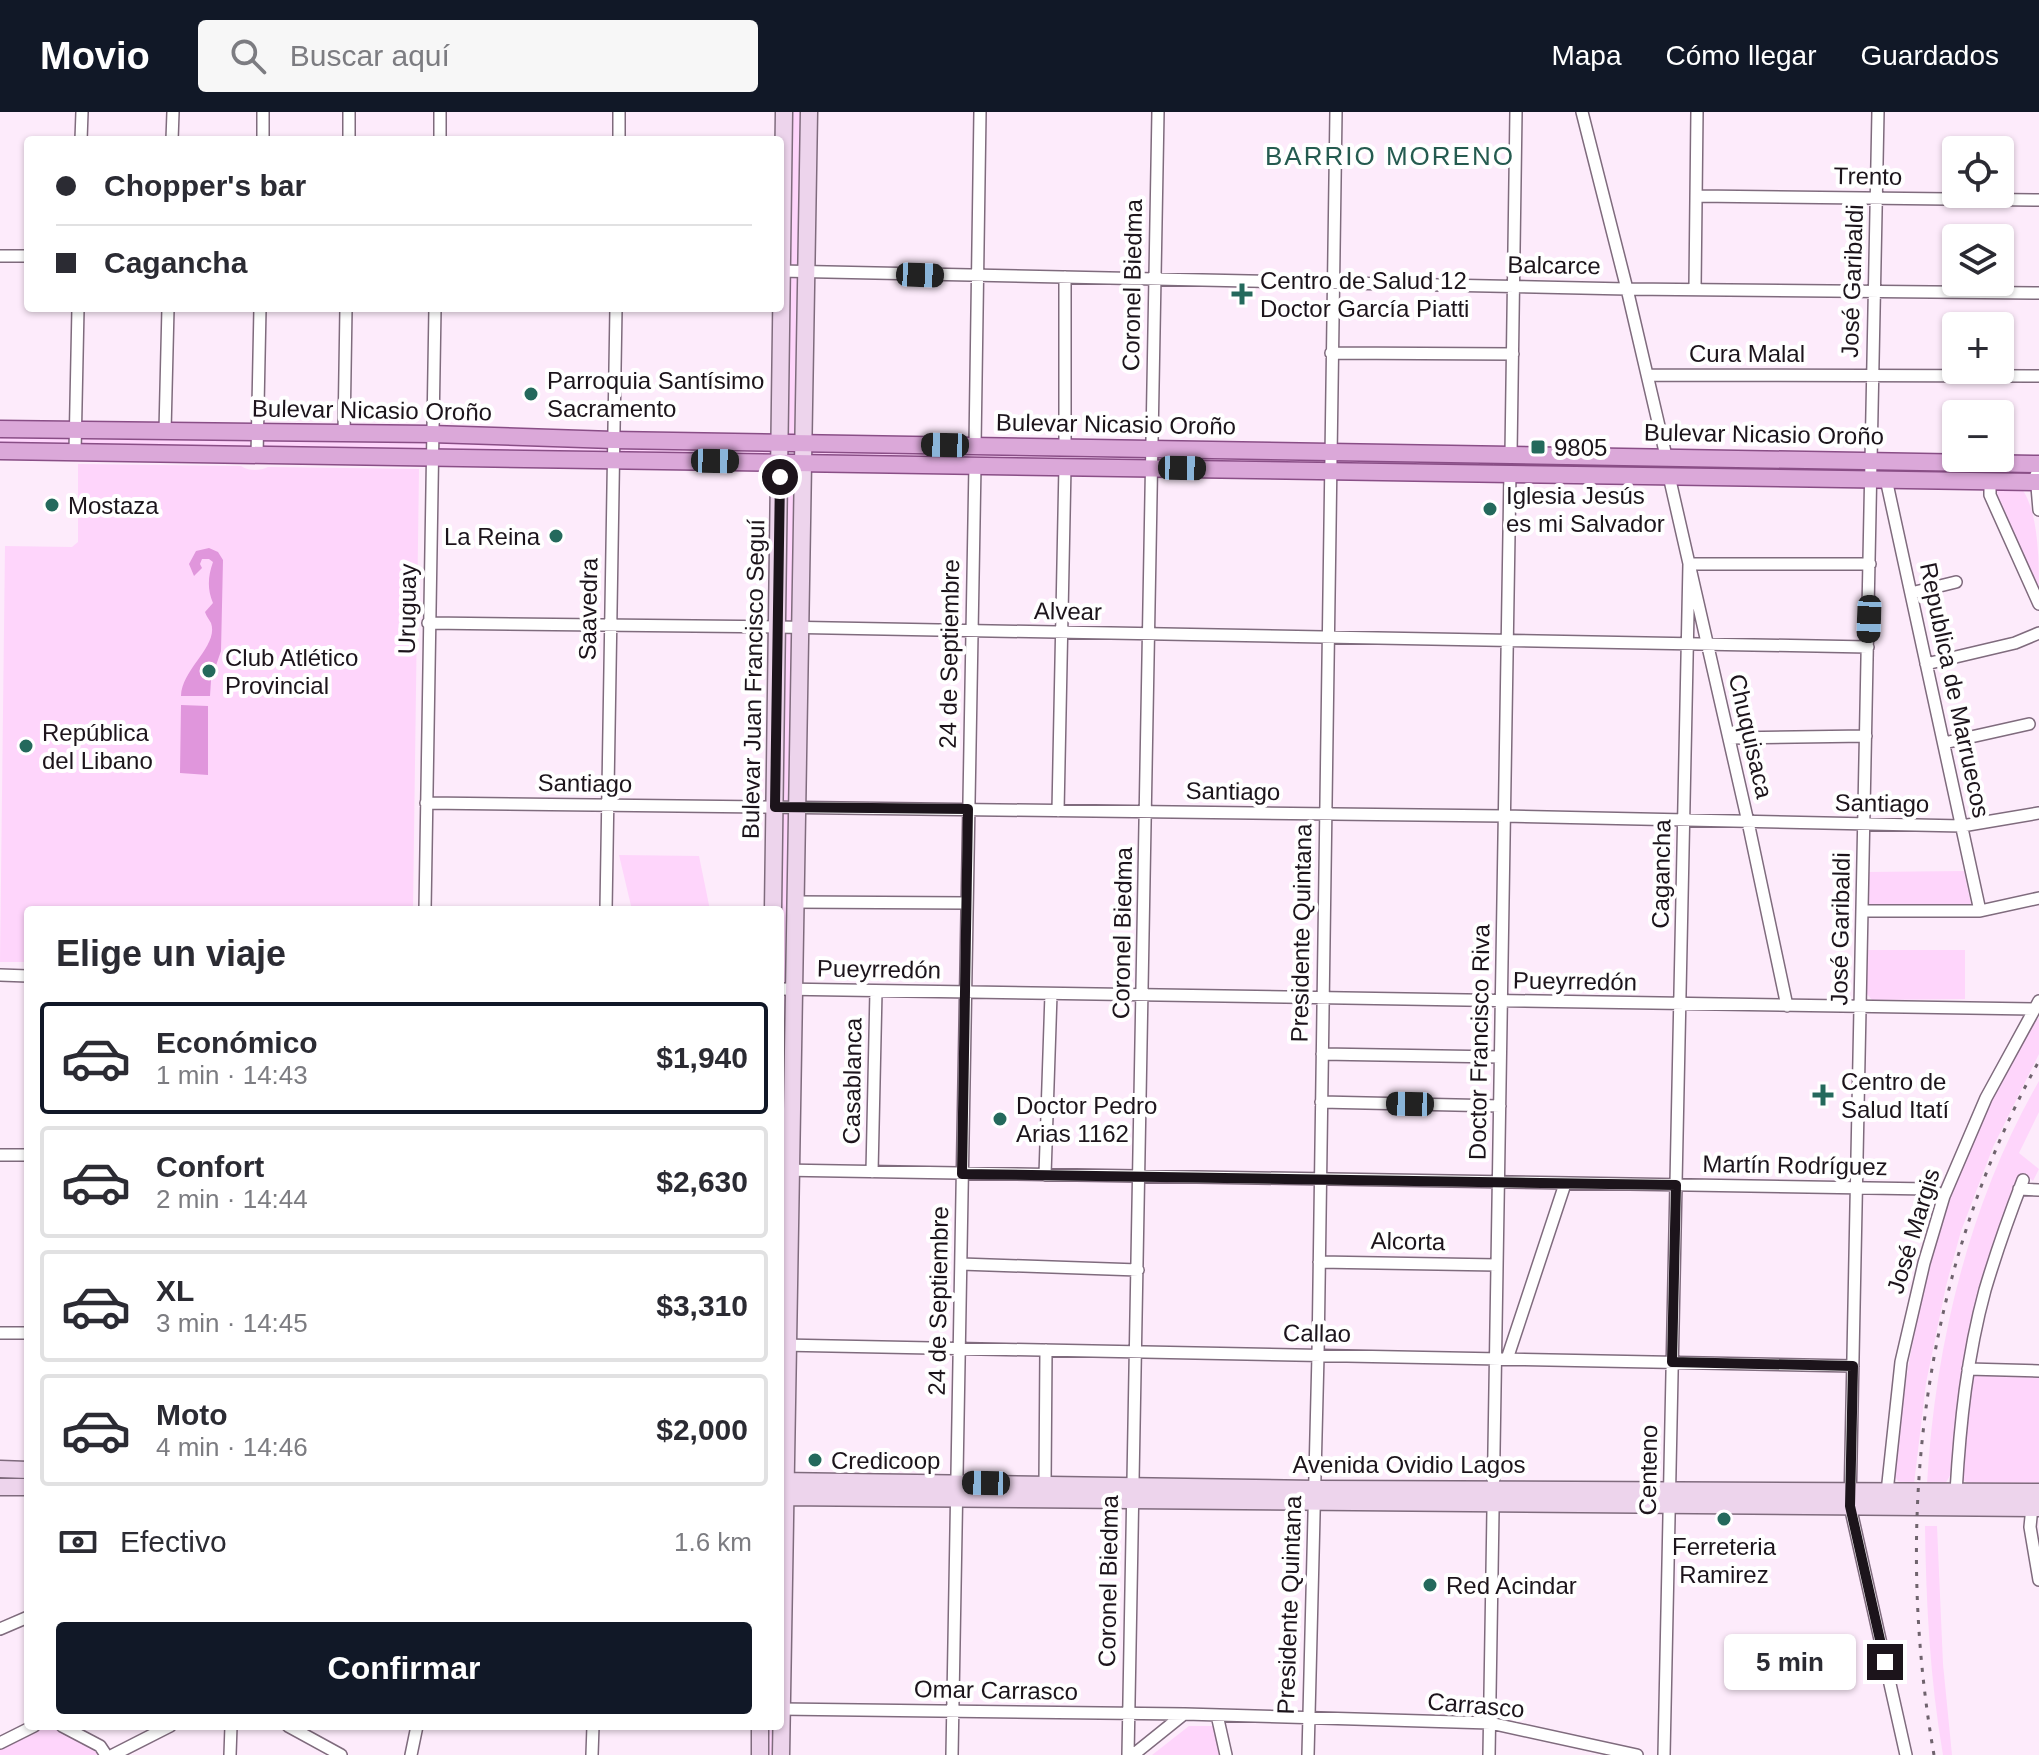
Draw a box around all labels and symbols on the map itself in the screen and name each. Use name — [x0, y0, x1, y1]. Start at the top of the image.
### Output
district label: BARRIO MORENO — [1265, 141, 1515, 171]
street label: Trento — [1834, 162, 1902, 190]
street label: Coronel Biedma — [1117, 198, 1147, 371]
street label: José Garibaldi — [1836, 204, 1868, 358]
street label: Balcarce — [1507, 251, 1601, 279]
car — [896, 262, 944, 288]
place label: Centro de Salud 12 Doctor García Piatti — [1260, 267, 1469, 322]
marker: Centro de Salud 12 Doctor García Piatti — [1231, 283, 1253, 305]
street label: Cura Malal — [1689, 340, 1805, 367]
place label: Parroquia Santísimo Sacramento — [547, 367, 764, 422]
marker: Parroquia Santísimo Sacramento — [522, 385, 540, 403]
street label: Bulevar Nicasio Oroño — [252, 394, 492, 426]
street label: Bulevar Nicasio Oroño — [996, 408, 1236, 440]
street label: Bulevar Nicasio Oroño — [1644, 418, 1884, 450]
car — [921, 433, 969, 457]
place label: 9805 — [1554, 434, 1607, 461]
marker: 9805 — [1529, 438, 1547, 456]
car — [691, 449, 739, 473]
car — [1158, 456, 1206, 480]
route start — [762, 459, 798, 495]
place label: Iglesia Jesús es mi Salvador — [1506, 482, 1665, 537]
place label: Mostaza — [68, 492, 159, 519]
marker: Mostaza — [43, 496, 61, 514]
marker: Iglesia Jesús es mi Salvador — [1481, 500, 1499, 518]
street label: Bulevar Juan Francisco Seguí — [737, 518, 769, 839]
place label: La Reina — [444, 523, 541, 550]
marker: La Reina — [547, 527, 565, 545]
street label: Saavedra — [574, 557, 602, 661]
street label: 24 de Septiembre — [934, 559, 964, 749]
street label: Republica de Marruecos — [1915, 560, 1995, 820]
street label: Uruguay — [393, 563, 421, 655]
car — [1856, 595, 1882, 643]
street label: Alvear — [1034, 597, 1102, 625]
place label: Club Atlético Provincial — [225, 644, 358, 699]
marker: Club Atlético Provincial — [200, 662, 218, 680]
street label: Chuquisaca — [1724, 671, 1779, 801]
place label: República del Libano — [42, 719, 153, 774]
marker: República del Libano — [17, 737, 35, 755]
street label: Santiago — [537, 769, 633, 797]
street label: Santiago — [1185, 777, 1281, 805]
street label: Santiago — [1834, 789, 1930, 817]
street label: Cagancha — [1647, 818, 1675, 929]
street label: Presidente Quintana — [1286, 823, 1316, 1043]
street label: Coronel Biedma — [1107, 846, 1137, 1019]
street label: José Garibaldi — [1825, 852, 1855, 1006]
street label: Doctor Francisco Riva — [1463, 923, 1495, 1160]
street label: Pueyrredón — [817, 954, 941, 984]
street label: Pueyrredón — [1513, 966, 1637, 996]
street label: Casablanca — [837, 1017, 867, 1145]
place label: Centro de Salud Itatí — [1841, 1068, 1949, 1123]
marker: Centro de Salud Itatí — [1812, 1084, 1834, 1106]
place label: Doctor Pedro Arias 1162 — [1016, 1092, 1157, 1147]
car — [1386, 1092, 1434, 1116]
marker: Doctor Pedro Arias 1162 — [991, 1110, 1009, 1128]
street label: Martín Rodríguez — [1702, 1150, 1888, 1180]
street label: José Margis — [1881, 1165, 1945, 1297]
street label: 24 de Septiembre — [923, 1206, 953, 1396]
street label: Alcorta — [1370, 1227, 1446, 1255]
street label: Callao — [1283, 1319, 1351, 1347]
street label: Centeno — [1634, 1424, 1662, 1516]
place label: Credicoop — [831, 1447, 940, 1474]
marker: Credicoop — [806, 1451, 824, 1469]
street label: Avenida Ovidio Lagos — [1292, 1451, 1526, 1478]
car — [962, 1471, 1010, 1495]
street label: Coronel Biedma — [1093, 1494, 1123, 1667]
street label: Presidente Quintana — [1272, 1495, 1306, 1715]
marker: Ferreteria Ramirez — [1715, 1510, 1733, 1528]
place label: Ferreteria Ramirez — [1672, 1533, 1777, 1588]
place label: Red Acindar — [1446, 1572, 1577, 1599]
marker: Red Acindar — [1421, 1576, 1439, 1594]
callout: 5 min — [1725, 1634, 1857, 1690]
route end — [1867, 1644, 1903, 1680]
street label: Omar Carrasco — [914, 1675, 1078, 1705]
street label: Carrasco — [1426, 1687, 1526, 1723]

